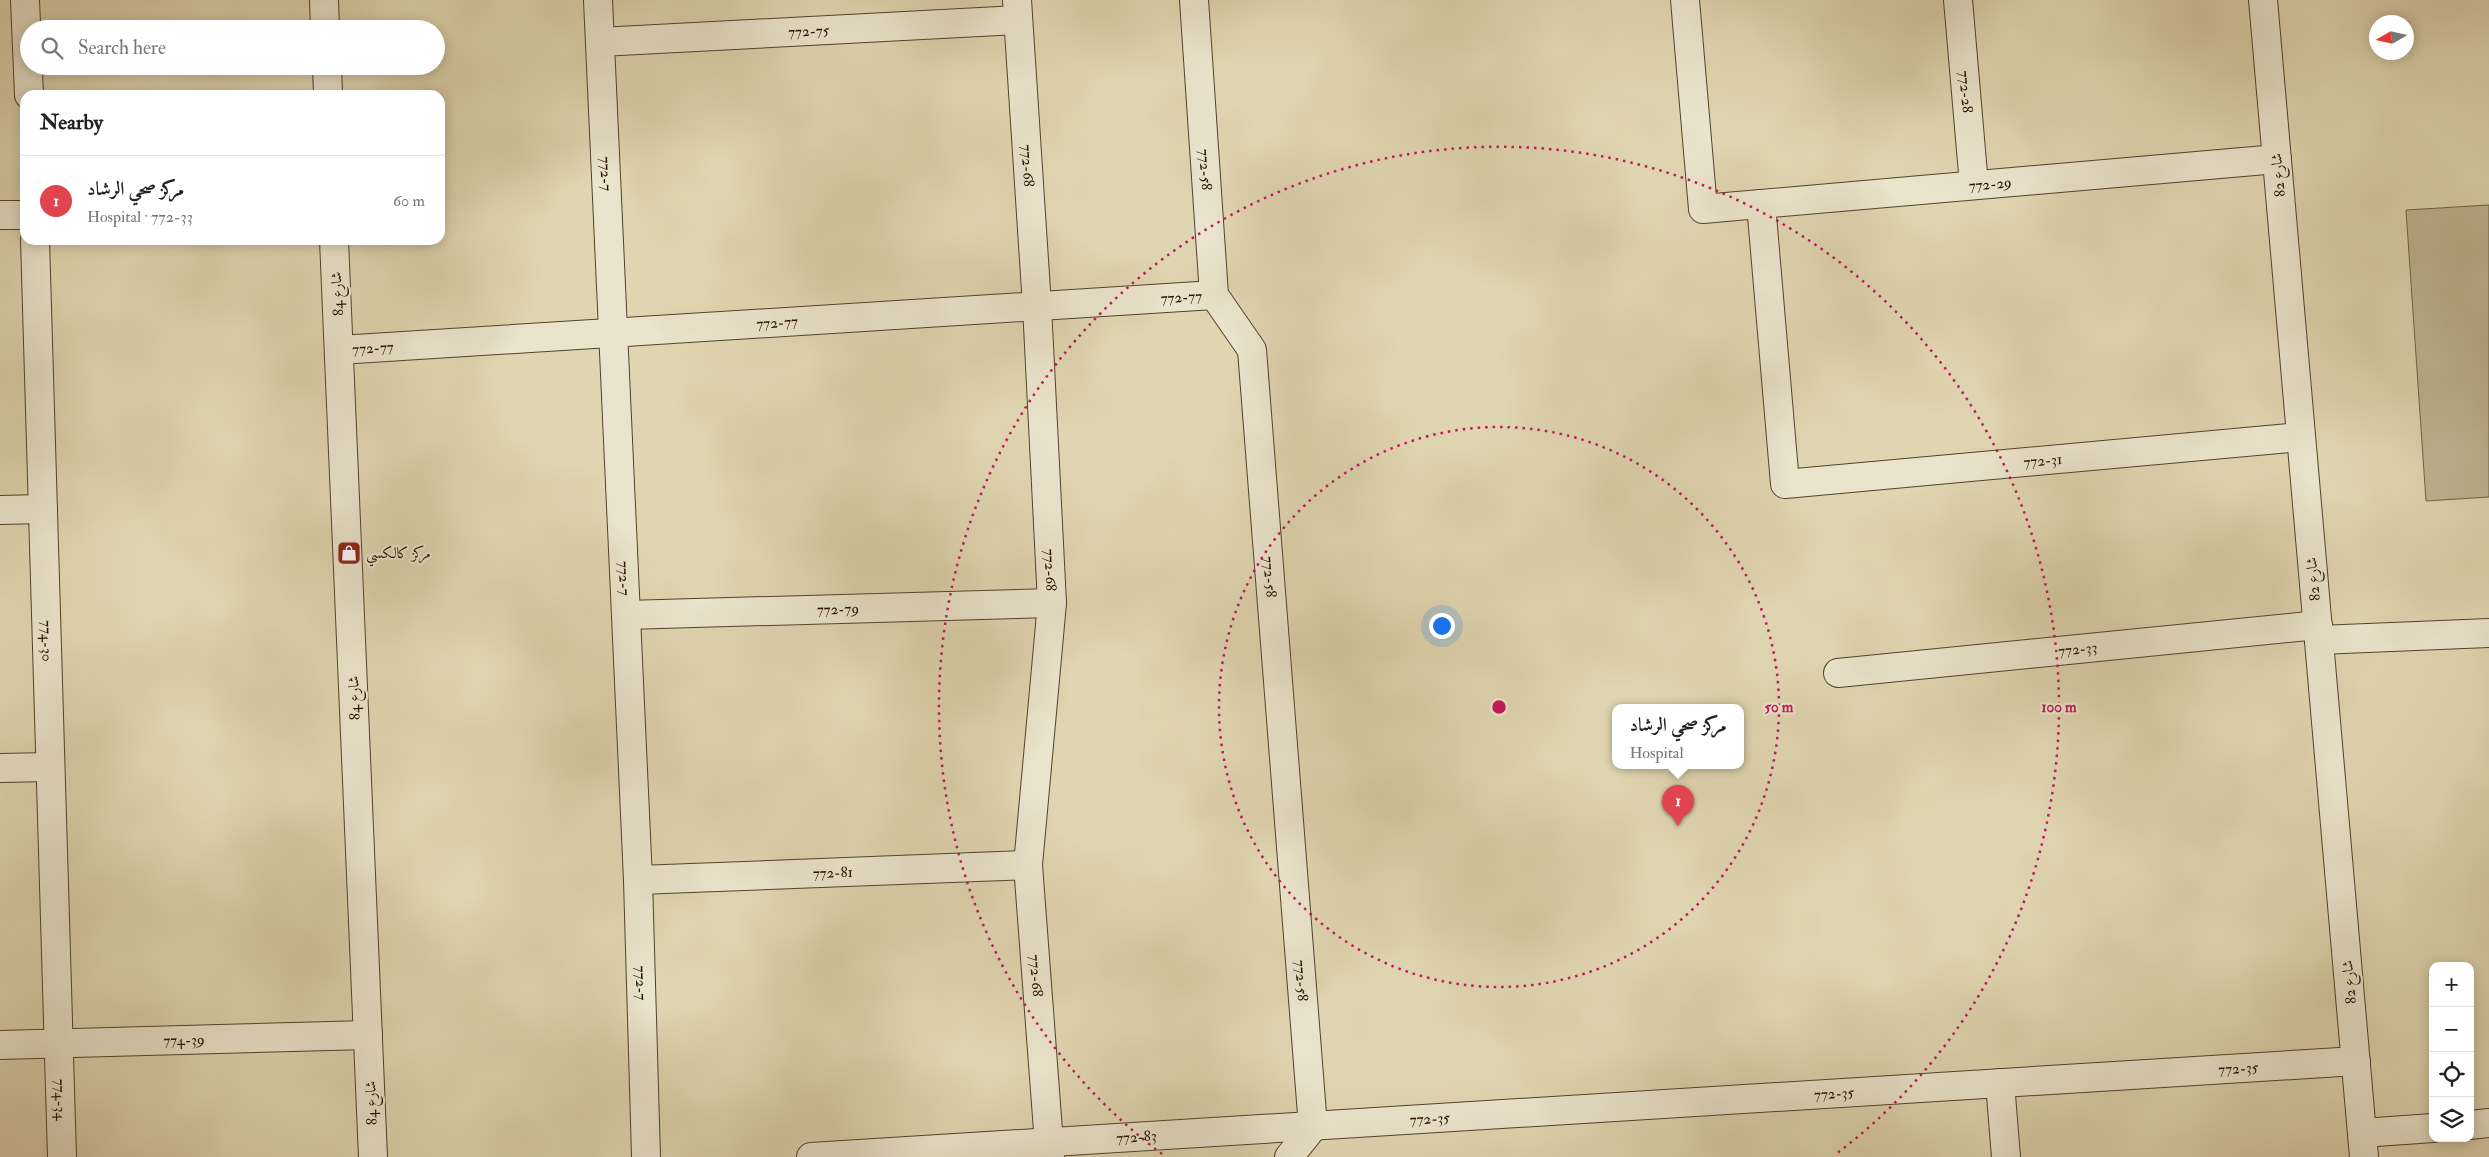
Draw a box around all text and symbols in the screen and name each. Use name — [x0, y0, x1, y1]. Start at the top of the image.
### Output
north arrow — [2369, 15, 2414, 60]
search box — [20, 20, 445, 75]
street label: 772-75 — [788, 21, 830, 42]
icon: search — [38, 34, 66, 62]
text: Search here — [78, 36, 166, 60]
street label: 772-28 — [1954, 70, 1977, 114]
text: Nearby — [40, 109, 103, 136]
street label: 772-68 — [1016, 144, 1038, 187]
street label: 772-58 — [1194, 148, 1216, 191]
street label: شارع 82 — [2267, 152, 2293, 198]
street label: 772-7 — [595, 156, 616, 192]
street label: 772-29 — [1968, 173, 2012, 196]
text: مركز صحي الرشاد — [87, 177, 184, 201]
text: 1 — [53, 191, 59, 211]
text: 60 m — [393, 191, 425, 211]
text: Hospital · 772-33 — [87, 207, 193, 227]
street label: شارع 84 — [327, 271, 351, 317]
street label: 772-77 — [1160, 287, 1203, 308]
street label: 772-77 — [756, 312, 799, 334]
street label: 772-77 — [352, 338, 394, 359]
street label: 772-31 — [2023, 450, 2063, 472]
shop icon: مركز كالكسي — [336, 540, 362, 566]
place label: مركز كالكسي — [366, 544, 431, 567]
street label: 772-68 — [1039, 548, 1060, 592]
street label: 772-58 — [1258, 555, 1280, 598]
street label: شارع 82 — [2302, 556, 2328, 602]
street label: 772-7 — [614, 561, 634, 596]
street label: 772-79 — [817, 599, 859, 620]
your location — [1429, 613, 1455, 639]
street label: 774-30 — [36, 620, 56, 662]
street label: 772-33 — [2057, 638, 2098, 661]
street label: شارع 84 — [344, 675, 368, 720]
centre of rings — [1490, 698, 1508, 716]
text: 50 m — [1765, 698, 1794, 717]
text: 100 m — [2041, 698, 2077, 717]
popup — [1612, 704, 1744, 769]
text: مركز صحي الرشاد — [1629, 713, 1727, 737]
text: Hospital — [1629, 743, 1684, 763]
pin: 1 — [1662, 785, 1694, 826]
street label: 772-81 — [812, 863, 853, 883]
street label: 772-68 — [1025, 954, 1047, 997]
street label: 772-58 — [1290, 959, 1312, 1002]
street label: شارع 82 — [2338, 959, 2364, 1005]
map controls — [2429, 962, 2474, 1142]
button: + — [2429, 962, 2474, 1007]
street label: 772-7 — [630, 965, 650, 1001]
button: − — [2429, 1007, 2474, 1052]
street label: 774-39 — [163, 1030, 205, 1051]
button: locate — [2429, 1052, 2474, 1097]
street label: 772-35 — [2218, 1058, 2259, 1080]
street label: 774-34 — [50, 1079, 70, 1122]
street label: شارع 84 — [361, 1080, 385, 1125]
street label: 772-35 — [1813, 1083, 1855, 1105]
button: layers — [2429, 1097, 2474, 1142]
street label: 772-35 — [1409, 1108, 1451, 1130]
street label: 772-83 — [1116, 1127, 1157, 1148]

